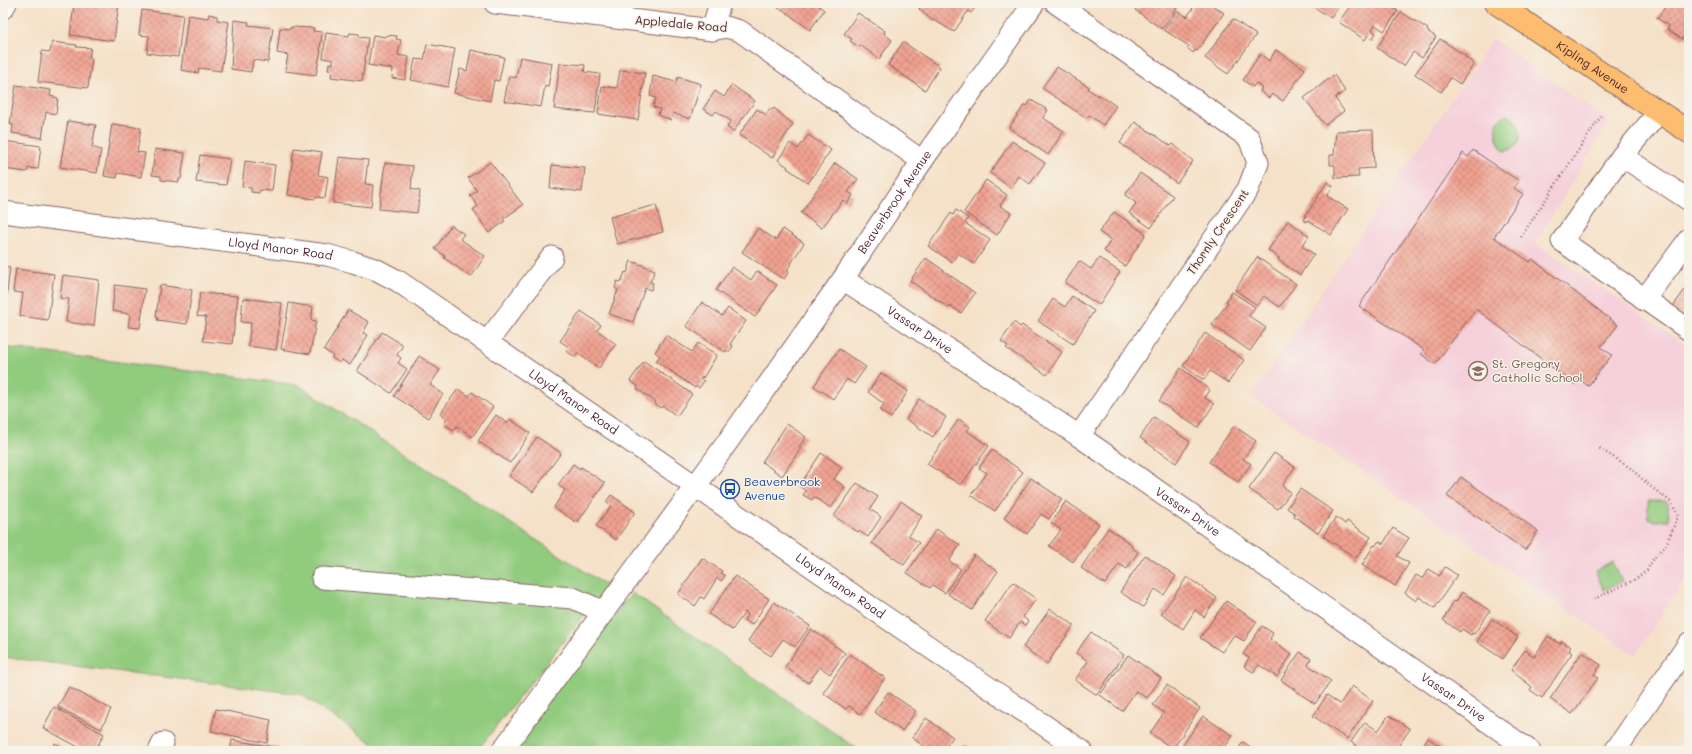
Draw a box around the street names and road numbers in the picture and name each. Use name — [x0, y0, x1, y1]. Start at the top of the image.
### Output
street label: Appledale Road — [634, 11, 728, 35]
street label: Kipling Avenue — [1554, 37, 1632, 97]
street label: Beaverbrook Avenue — [853, 146, 934, 257]
street label: Thornly Crescent — [1182, 185, 1252, 278]
street label: Lloyd Manor Road — [228, 233, 335, 263]
street label: Vassar Drive — [884, 301, 956, 357]
street label: Lloyd Manor Road — [526, 365, 622, 438]
street label: Vassar Drive — [1152, 483, 1224, 539]
street label: Lloyd Manor Road — [793, 549, 889, 622]
street label: Vassar Drive — [1418, 668, 1490, 725]

